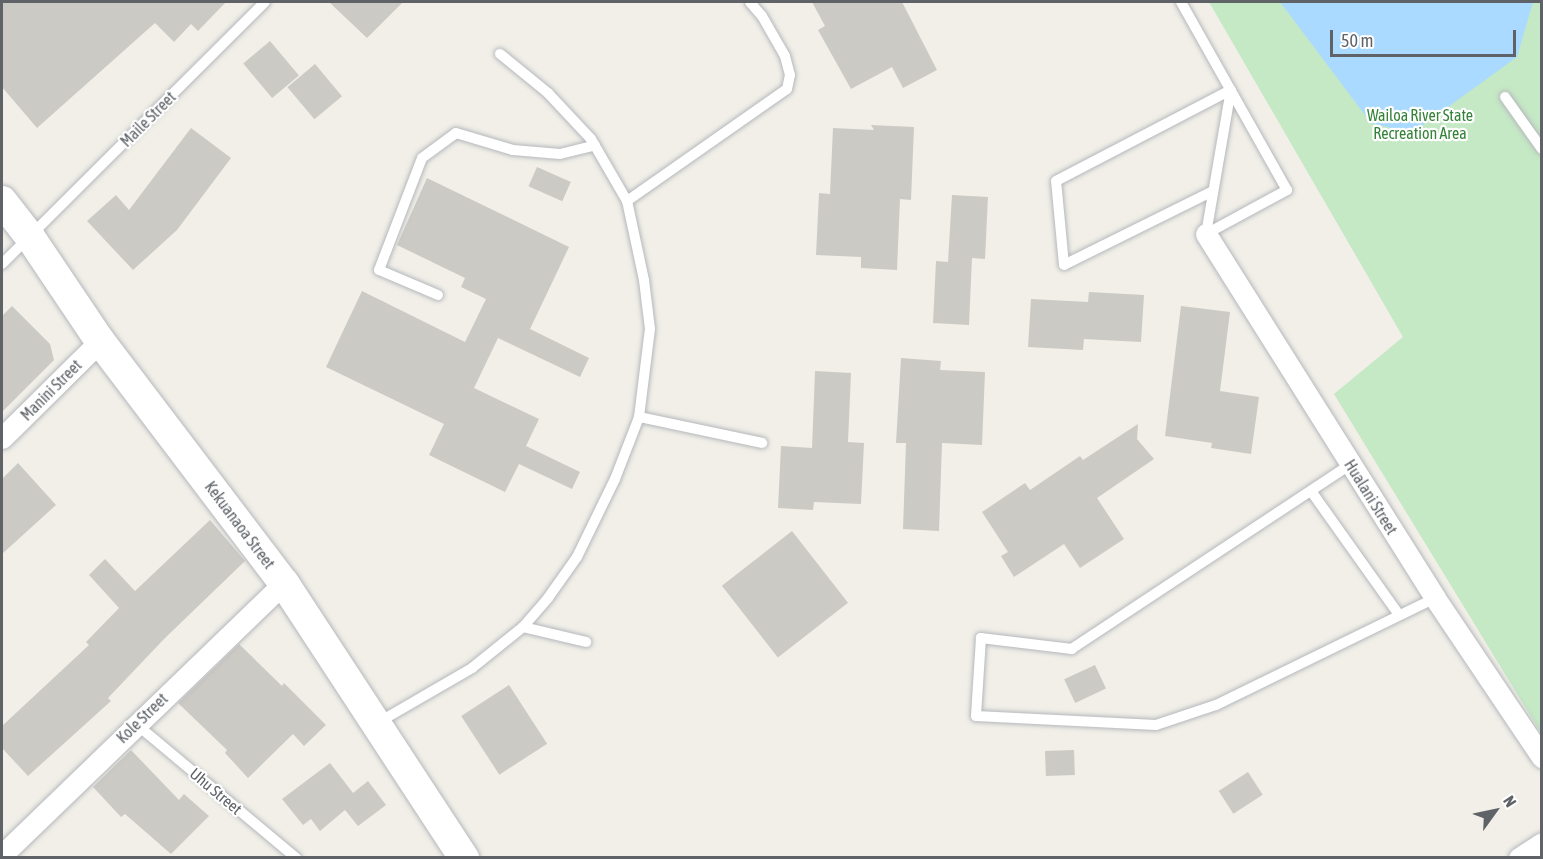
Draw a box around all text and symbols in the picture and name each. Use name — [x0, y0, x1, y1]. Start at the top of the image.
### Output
scale bar — [1333, 18, 1519, 56]
text: 50 m — [1341, 30, 1373, 51]
street label: Maile Street — [116, 87, 180, 151]
park label: Wailoa River State Recreation Area — [1367, 105, 1473, 143]
street label: Manini Street — [17, 356, 85, 424]
street label: Hualani Street — [1340, 456, 1402, 538]
street label: Kekuanaoa Street — [201, 478, 279, 572]
street label: Kole Street — [112, 689, 172, 747]
street label: Uhu Street — [186, 764, 246, 818]
north arrow — [1465, 781, 1525, 841]
text: N — [1500, 792, 1520, 810]

